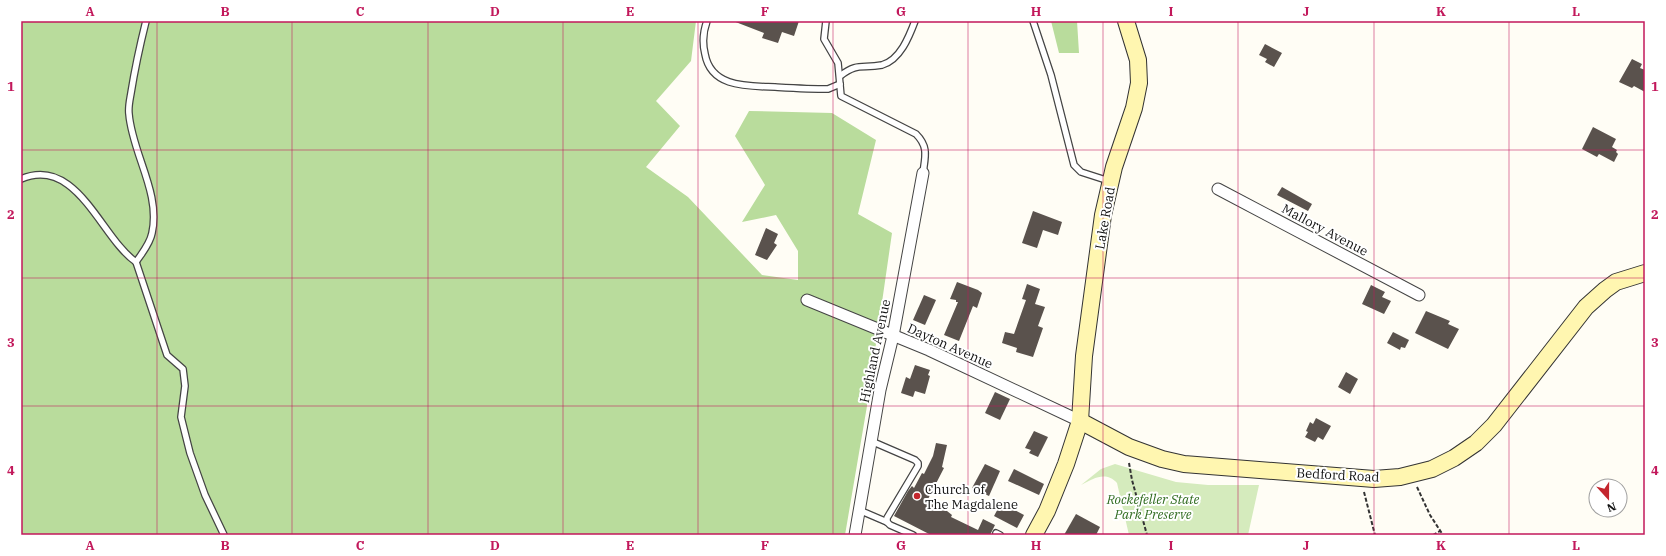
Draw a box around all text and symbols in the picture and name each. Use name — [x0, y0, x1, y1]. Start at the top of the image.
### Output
text: A — [85, 3, 95, 20]
text: B — [220, 3, 230, 20]
text: C — [356, 3, 365, 20]
text: D — [490, 3, 500, 20]
text: E — [626, 3, 634, 20]
text: F — [761, 3, 769, 20]
text: G — [896, 3, 906, 20]
text: H — [1031, 3, 1042, 20]
text: I — [1169, 3, 1174, 20]
text: J — [1303, 3, 1310, 20]
text: K — [1436, 3, 1446, 20]
text: L — [1572, 3, 1580, 20]
text: 1 — [7, 78, 15, 95]
text: 1 — [1651, 78, 1659, 95]
street label: Lake Road — [1091, 185, 1119, 251]
street label: Mallory Avenue — [1279, 200, 1371, 260]
text: 2 — [7, 206, 15, 223]
text: 2 — [1651, 206, 1659, 223]
street label: Highland Avenue — [856, 298, 894, 404]
street label: Dayton Avenue — [905, 320, 996, 372]
text: 3 — [7, 334, 15, 351]
text: 3 — [1651, 334, 1659, 351]
text: 4 — [7, 462, 15, 479]
text: 4 — [1651, 462, 1659, 479]
street label: Bedford Road — [1296, 464, 1380, 486]
north arrow — [1588, 478, 1628, 518]
place label: Church of The Magdalene — [925, 481, 1018, 513]
marker: Church of The Magdalene — [912, 491, 922, 501]
park label: Rockefeller State Park Preserve — [1106, 491, 1200, 523]
text: N — [1605, 499, 1618, 516]
text: A — [85, 537, 95, 554]
text: B — [220, 537, 230, 554]
text: C — [356, 537, 365, 554]
text: D — [490, 537, 500, 554]
text: E — [626, 537, 634, 554]
text: F — [761, 537, 769, 554]
text: G — [896, 537, 906, 554]
text: H — [1031, 537, 1042, 554]
text: I — [1169, 537, 1174, 554]
text: J — [1303, 537, 1310, 554]
text: K — [1436, 537, 1446, 554]
text: L — [1572, 537, 1580, 554]

